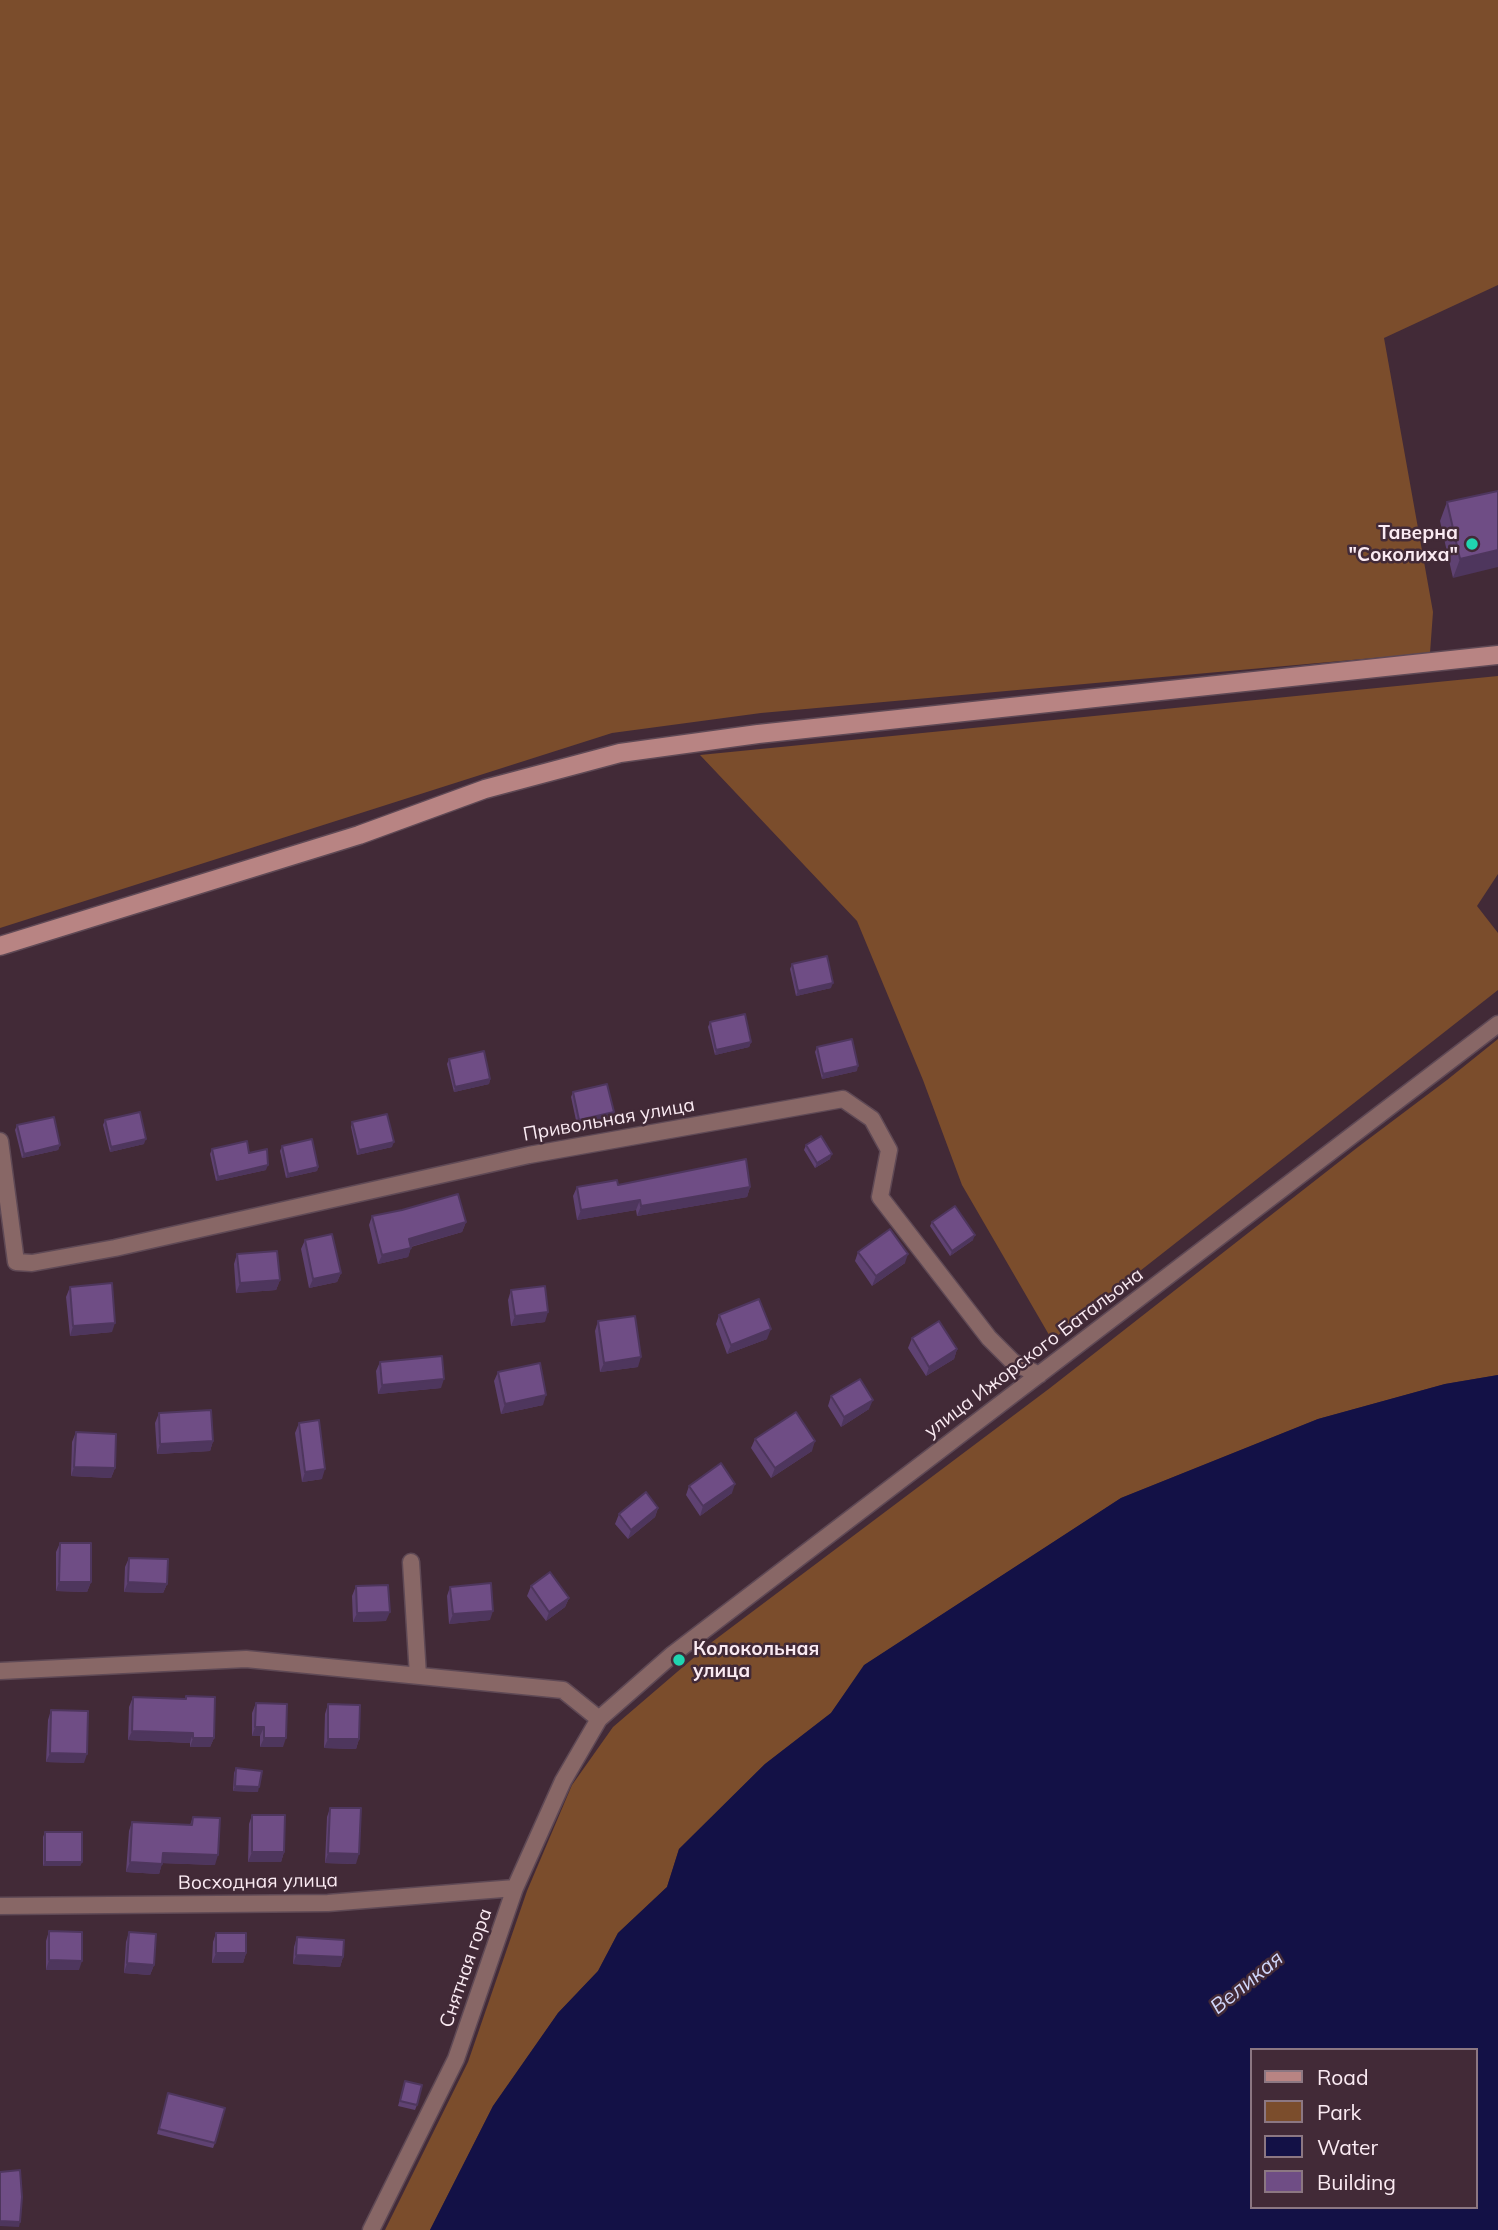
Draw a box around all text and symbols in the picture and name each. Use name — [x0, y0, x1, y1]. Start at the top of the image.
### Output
place label: Таверна "Соколиха" — [1349, 522, 1458, 566]
marker: Таверна "Соколиха" — [1464, 536, 1480, 552]
street label: Привольная улица — [521, 1094, 697, 1146]
street label: улица Ижорского Батальона — [920, 1263, 1148, 1443]
place label: Колокольная улица — [693, 1638, 819, 1682]
marker: Колокольная улица — [671, 1652, 687, 1668]
street label: Восходная улица — [178, 1869, 338, 1895]
street label: Снятная гора — [435, 1905, 497, 2031]
water label: Великая — [1206, 1946, 1288, 2020]
legend — [1250, 2048, 1477, 2209]
text: Road — [1317, 2064, 1368, 2090]
text: Park — [1317, 2099, 1361, 2125]
text: Water — [1317, 2134, 1378, 2160]
text: Building — [1317, 2169, 1396, 2195]

